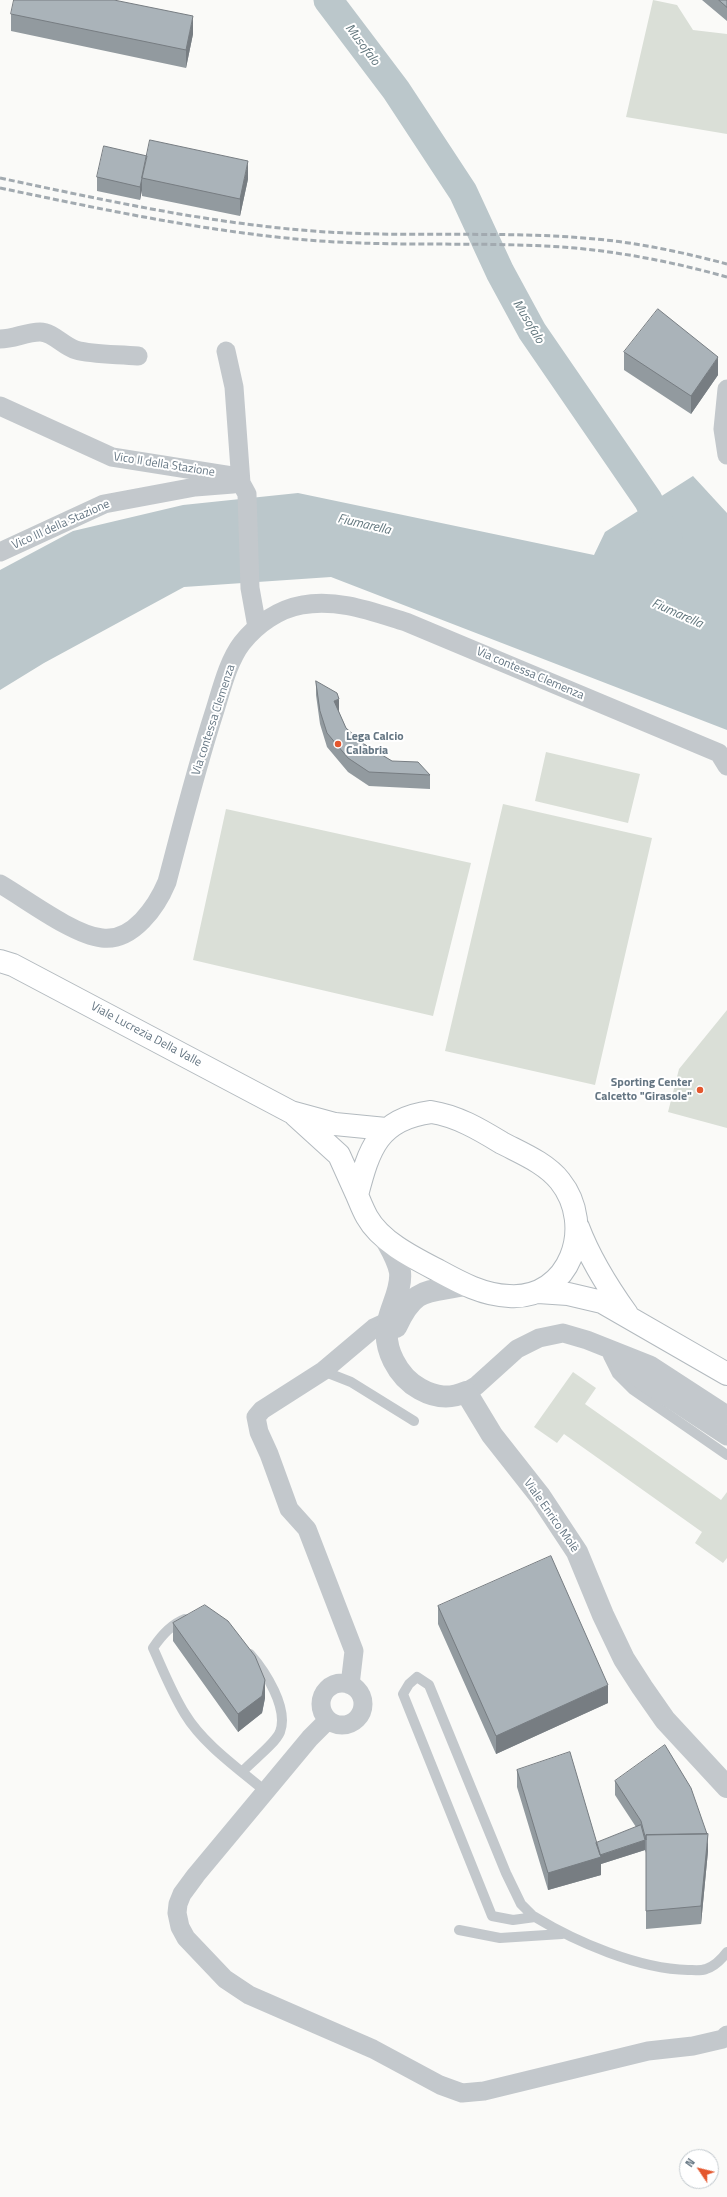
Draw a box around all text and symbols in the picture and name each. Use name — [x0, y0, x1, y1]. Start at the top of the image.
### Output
water label: Musofalo — [341, 21, 383, 69]
water label: Musofalo — [509, 297, 547, 347]
street label: Vico II della Stazione — [112, 450, 216, 480]
street label: Vico III della Stazione — [10, 497, 112, 553]
water label: Fiumarella — [336, 511, 392, 539]
water label: Fiumarella — [649, 596, 705, 632]
street label: Via contessa Clemenza — [474, 645, 586, 703]
street label: Via contessa Clemenza — [189, 663, 239, 777]
place label: Lega Calcio Calabria — [346, 730, 404, 758]
marker: Lega Calcio Calabria — [333, 739, 343, 749]
street label: Viale Lucrezia Della Valle — [88, 1000, 204, 1070]
place label: Sporting Center Calcetto "Girasole" — [595, 1076, 692, 1104]
marker: Sporting Center Calcetto "Girasole" — [695, 1085, 705, 1095]
street label: Viale Enrico Molè — [520, 1477, 582, 1555]
north arrow — [679, 2149, 719, 2189]
text: N — [681, 2155, 699, 2170]

